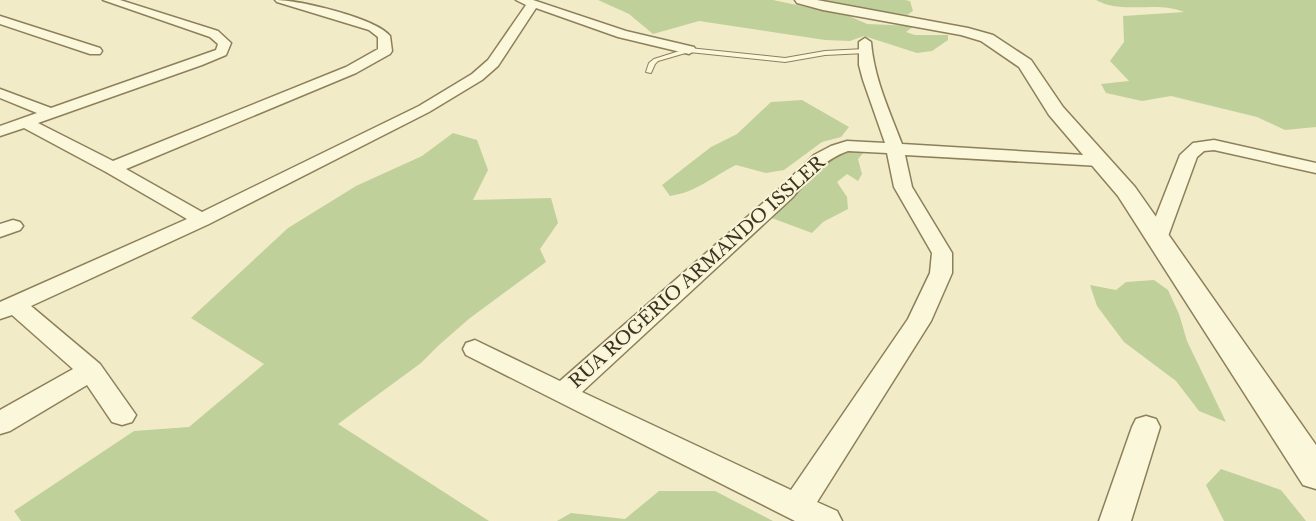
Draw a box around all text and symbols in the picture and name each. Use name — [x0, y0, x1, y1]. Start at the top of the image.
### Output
street label: RUA ROGÉRIO ARMANDO ISSLER — [564, 150, 830, 393]

